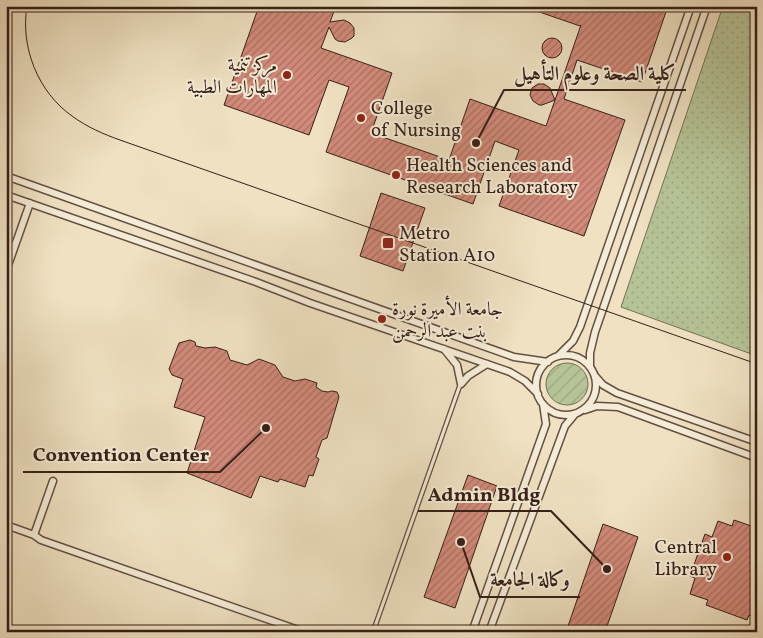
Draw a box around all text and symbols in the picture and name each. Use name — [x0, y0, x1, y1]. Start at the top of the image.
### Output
place label: مركز تنمية المهارات الطبية — [187, 53, 277, 101]
callout: كلية الصحة وعلوم التأهيل — [504, 55, 686, 90]
text: كلية الصحة وعلوم التأهيل — [514, 59, 676, 91]
marker: مركز تنمية المهارات الطبية — [281, 69, 293, 81]
place label: College of Nursing — [371, 96, 461, 144]
marker: College of Nursing — [355, 112, 367, 124]
place label: Health Sciences and Research Laboratory — [406, 153, 578, 201]
marker: Health Sciences and Research Laboratory — [390, 169, 402, 181]
place label: Metro Station A10 — [399, 221, 495, 269]
marker: Metro Station A10 — [381, 236, 395, 250]
place label: جامعة الأميرة نورة بنت عبد الرحمن — [392, 295, 503, 345]
marker: جامعة الأميرة نورة بنت عبد الرحمن — [376, 313, 388, 325]
callout: Convention Center — [23, 437, 220, 472]
text: Convention Center — [33, 442, 210, 470]
callout: Admin Bldg — [418, 476, 551, 511]
text: Admin Bldg — [428, 482, 540, 510]
place label: Central Library — [654, 535, 717, 583]
marker: Central Library — [721, 551, 733, 563]
callout: وكالة الجامعة — [480, 562, 580, 597]
text: وكالة الجامعة — [490, 567, 570, 595]

